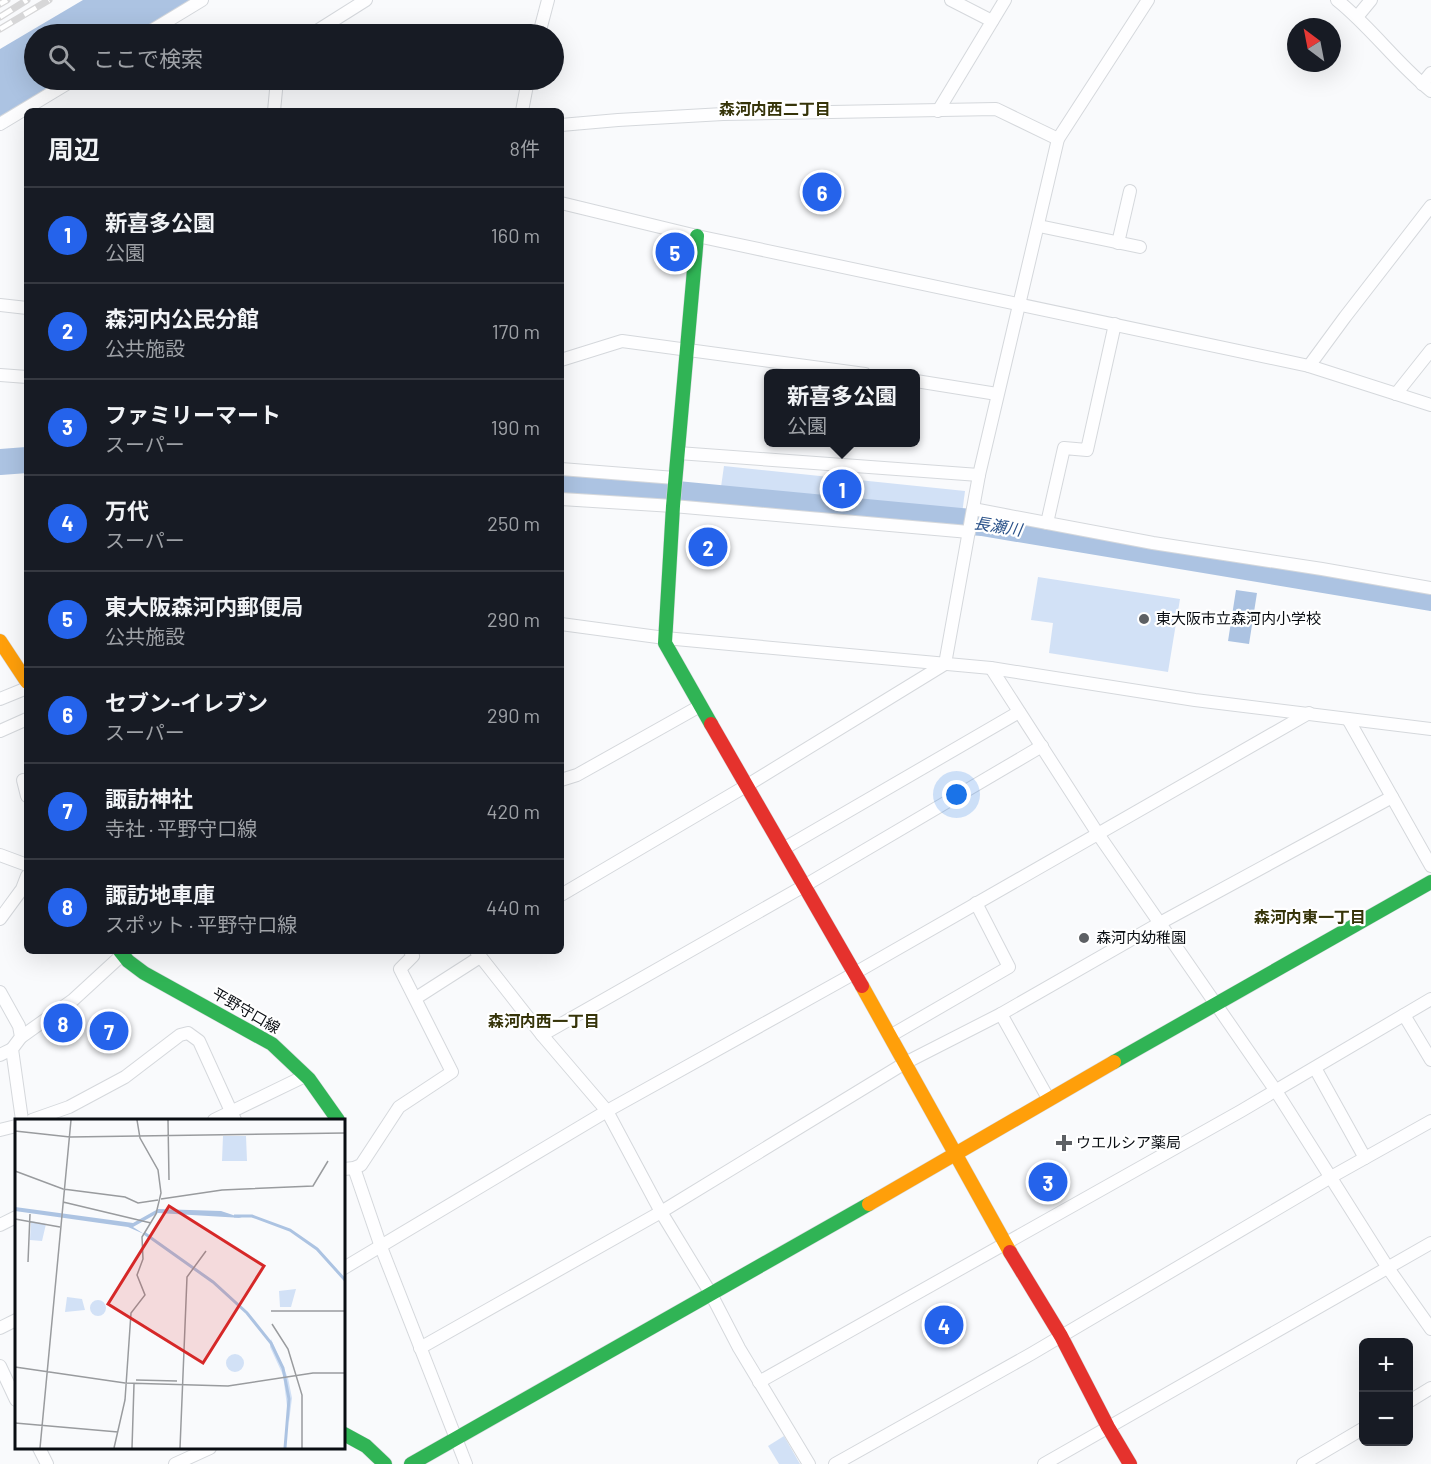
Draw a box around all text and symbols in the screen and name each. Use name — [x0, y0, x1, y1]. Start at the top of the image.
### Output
north arrow — [1287, 18, 1341, 72]
search box — [24, 24, 564, 90]
icon: search — [45, 41, 78, 74]
text: ここで検索 — [93, 45, 203, 71]
district label: 森河内西二丁目 — [719, 99, 831, 118]
text: 周辺 — [48, 133, 100, 164]
text: 8件 — [510, 136, 540, 160]
pin: 6 — [802, 170, 842, 214]
text: 新喜多公園 — [105, 209, 215, 235]
text: 1 — [64, 223, 71, 247]
text: 160 m — [491, 223, 540, 247]
pin: 5 — [656, 230, 694, 274]
text: 公園 — [105, 240, 145, 264]
text: 森河内公民分館 — [105, 305, 259, 331]
text: 2 — [62, 319, 73, 343]
text: 170 m — [492, 319, 540, 343]
text: 公共施設 — [105, 336, 185, 360]
popup — [764, 369, 920, 447]
text: 新喜多公園 — [787, 382, 897, 408]
text: ファミリーマート — [105, 401, 281, 427]
text: 公園 — [787, 413, 827, 437]
text: 3 — [62, 415, 73, 439]
text: 190 m — [491, 415, 540, 439]
text: スーパー — [105, 432, 185, 456]
pin: 1 — [822, 466, 862, 512]
text: 万代 — [105, 497, 149, 523]
text: 4 — [61, 511, 74, 535]
text: 250 m — [487, 511, 540, 535]
water label: 長瀬川 — [973, 512, 1025, 539]
pin: 2 — [688, 524, 728, 570]
text: スーパー — [105, 528, 185, 552]
text: 東大阪森河内郵便局 — [105, 593, 303, 619]
text: 5 — [62, 607, 73, 631]
text: 290 m — [487, 607, 540, 631]
place label: 東大阪市立森河内小学校 — [1156, 609, 1321, 627]
marker: 東大阪市立森河内小学校 — [1137, 612, 1151, 626]
text: 公共施設 — [105, 624, 185, 648]
text: セブン-イレブン — [105, 689, 268, 715]
text: 6 — [62, 703, 73, 727]
text: 290 m — [487, 703, 540, 727]
text: スーパー — [105, 720, 185, 744]
your location — [942, 780, 971, 809]
text: 諏訪神社 — [105, 785, 193, 811]
text: 7 — [63, 799, 72, 823]
text: 420 m — [486, 799, 540, 823]
text: 寺社 · 平野守口線 — [105, 816, 257, 840]
text: 諏訪地車庫 — [105, 881, 215, 907]
text: 8 — [62, 895, 73, 919]
text: 440 m — [486, 895, 540, 919]
district label: 森河内東一丁目 — [1254, 907, 1366, 926]
text: スポット · 平野守口線 — [105, 912, 297, 936]
place label: 森河内幼稚園 — [1096, 928, 1186, 946]
marker: 森河内幼稚園 — [1077, 931, 1091, 945]
street label: 平野守口線 — [210, 984, 283, 1037]
pin: 8 — [44, 1000, 82, 1046]
pin: 7 — [90, 1008, 128, 1054]
district label: 森河内西一丁目 — [488, 1011, 600, 1030]
inset map — [15, 1119, 345, 1449]
place label: ウエルシア薬局 — [1076, 1133, 1181, 1151]
marker: ウエルシア薬局 — [1057, 1136, 1071, 1150]
pin: 3 — [1028, 1160, 1068, 1204]
pin: 4 — [924, 1302, 964, 1348]
map controls — [1359, 1338, 1413, 1446]
button: + — [1359, 1338, 1413, 1392]
button: − — [1359, 1392, 1413, 1446]

